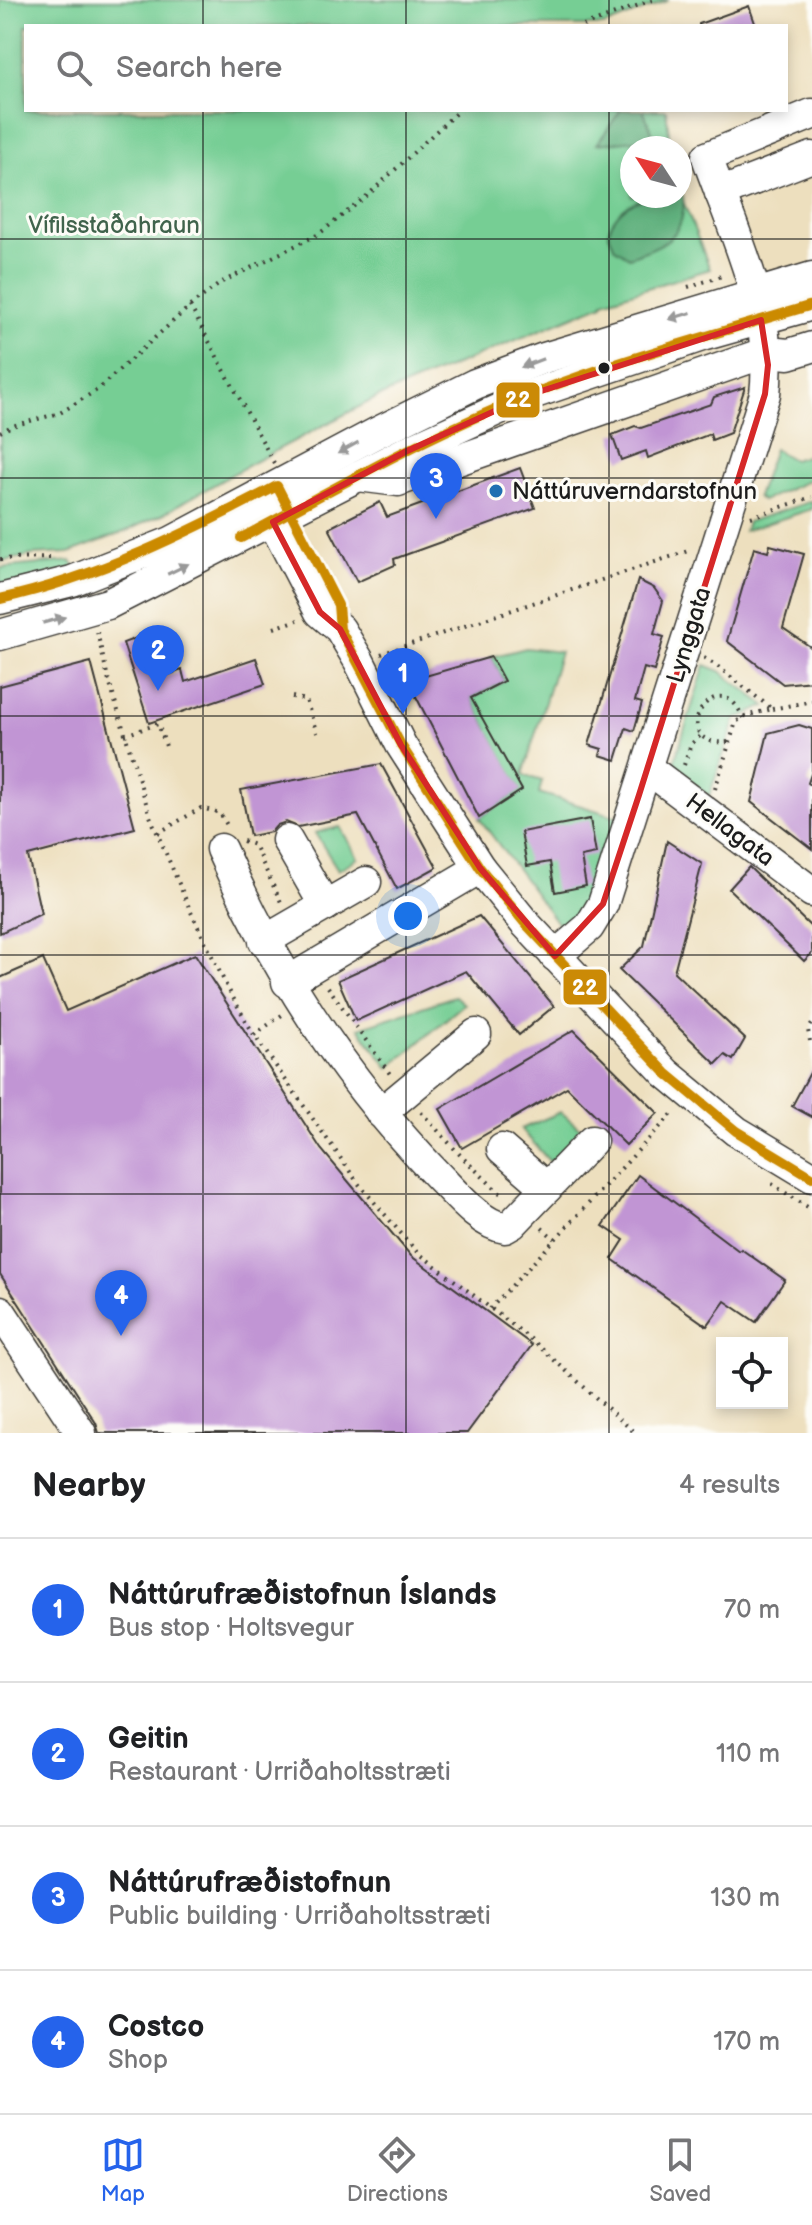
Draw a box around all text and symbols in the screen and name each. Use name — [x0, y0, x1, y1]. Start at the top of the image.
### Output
search box — [24, 24, 788, 112]
icon: search — [52, 46, 96, 90]
text: Search here — [116, 50, 282, 86]
north arrow — [620, 136, 692, 208]
park label: Vífilsstaðahraun — [28, 211, 200, 240]
one-way arrow — [668, 310, 692, 323]
one-way arrow — [520, 357, 544, 370]
unlabelled marker — [596, 360, 612, 376]
line badge: 22 — [495, 381, 541, 419]
text: 22 — [505, 387, 531, 414]
one-way arrow — [336, 441, 359, 455]
pin: 3 — [410, 453, 462, 519]
place label: Náttúruverndarstofnun — [512, 477, 757, 506]
marker: Náttúruverndarstofnun — [487, 482, 505, 500]
one-way arrow — [166, 562, 190, 576]
street label: Lynggata — [661, 584, 717, 686]
one-way arrow — [43, 613, 67, 626]
pin: 2 — [132, 625, 184, 691]
pin: 1 — [377, 648, 429, 714]
street label: Hellagata — [680, 787, 780, 873]
your location — [388, 896, 428, 936]
line badge: 22 — [562, 968, 608, 1006]
text: 22 — [572, 975, 598, 1002]
pin: 4 — [95, 1270, 147, 1336]
map controls — [716, 1337, 788, 1409]
button: locate — [716, 1337, 788, 1409]
text: Nearby — [32, 1465, 146, 1506]
text: 4 results — [679, 1470, 780, 1501]
text: Náttúrufræðistofnun Íslands — [108, 1577, 497, 1613]
text: 1 — [53, 1595, 63, 1626]
text: 70 m — [723, 1595, 780, 1626]
text: Bus stop · Holtsvegur — [108, 1613, 354, 1644]
text: Geitin — [108, 1721, 189, 1757]
text: 2 — [50, 1739, 66, 1770]
text: 110 m — [716, 1739, 780, 1770]
text: Restaurant · Urriðaholtsstræti — [108, 1757, 451, 1788]
text: Náttúrufræðistofnun — [108, 1865, 391, 1901]
text: 3 — [50, 1883, 66, 1914]
text: 130 m — [710, 1883, 780, 1914]
text: Public building · Urriðaholtsstræti — [108, 1901, 491, 1932]
text: Costco — [108, 2009, 204, 2045]
text: 4 — [50, 2027, 66, 2058]
text: 170 m — [713, 2027, 780, 2058]
text: Shop — [108, 2045, 168, 2076]
tab: Map — [101, 2133, 145, 2208]
tab: Directions — [347, 2133, 448, 2208]
tab: Saved — [649, 2133, 711, 2208]

